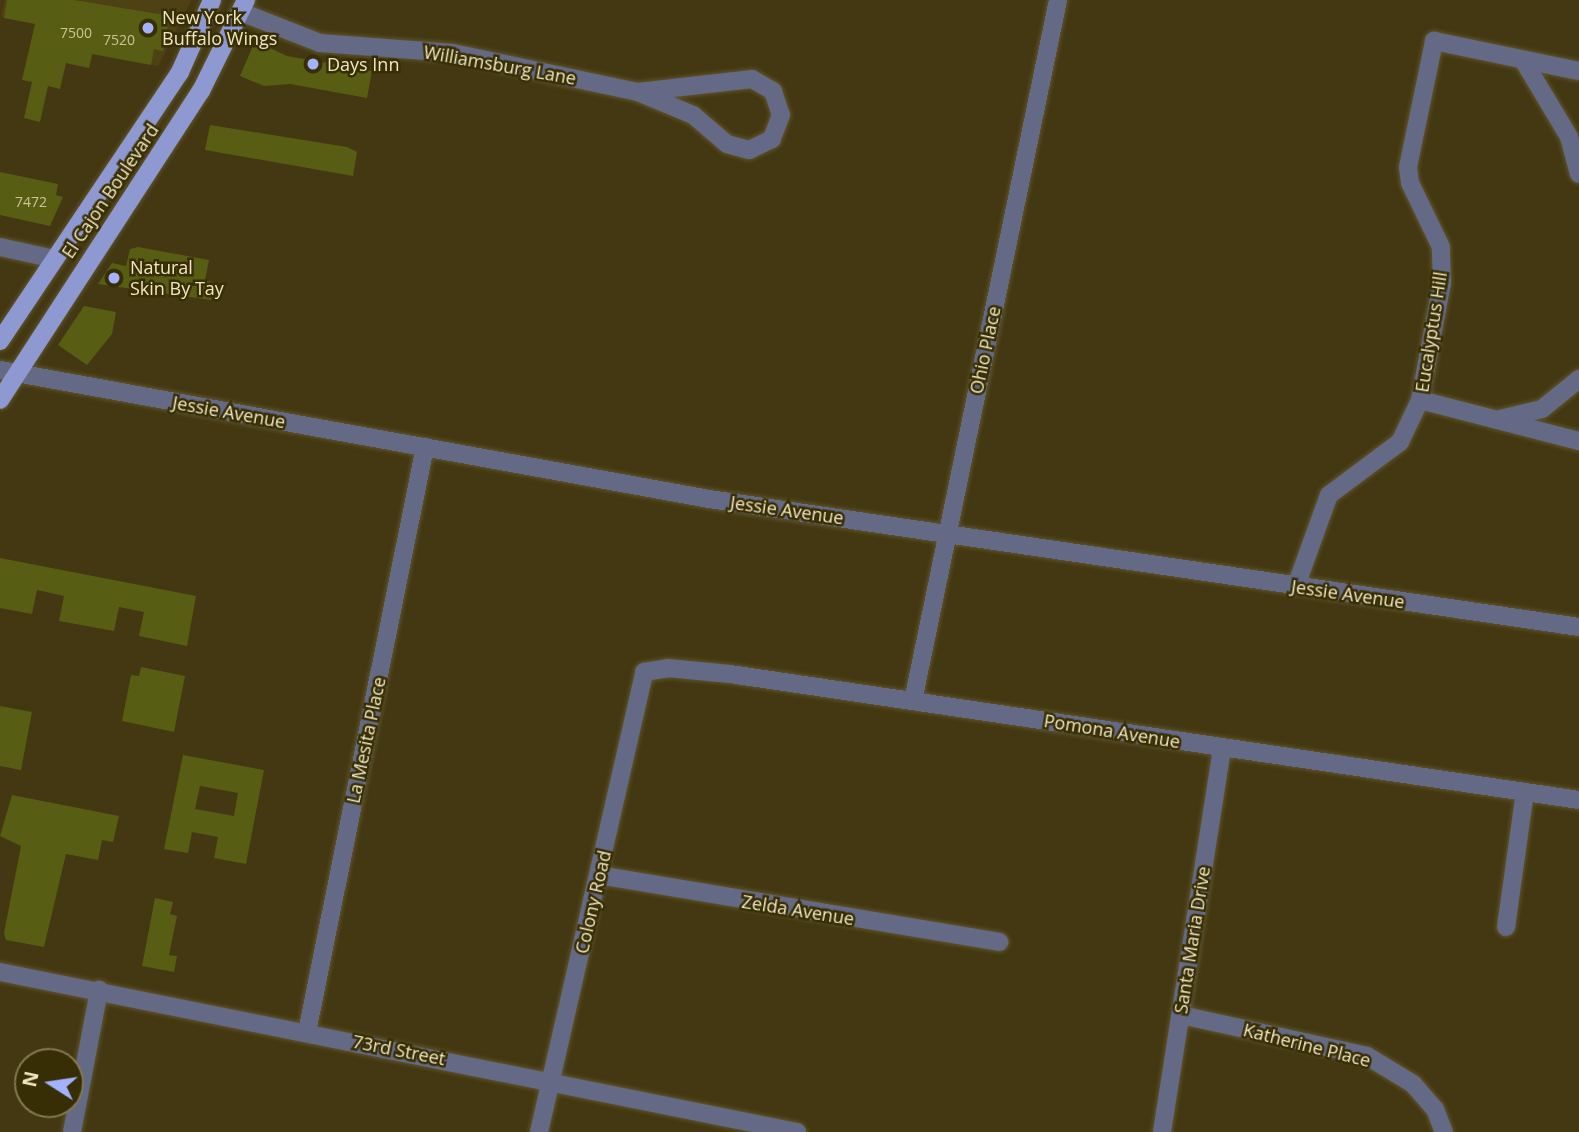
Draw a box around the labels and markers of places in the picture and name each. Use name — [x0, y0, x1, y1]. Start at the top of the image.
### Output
place label: New York Buffalo Wings — [162, 7, 277, 50]
marker: New York Buffalo Wings — [140, 20, 156, 36]
place label: Days Inn — [327, 53, 399, 75]
marker: Days Inn — [305, 56, 321, 72]
place label: Natural Skin By Tay — [130, 257, 224, 300]
marker: Natural Skin By Tay — [104, 268, 124, 288]

